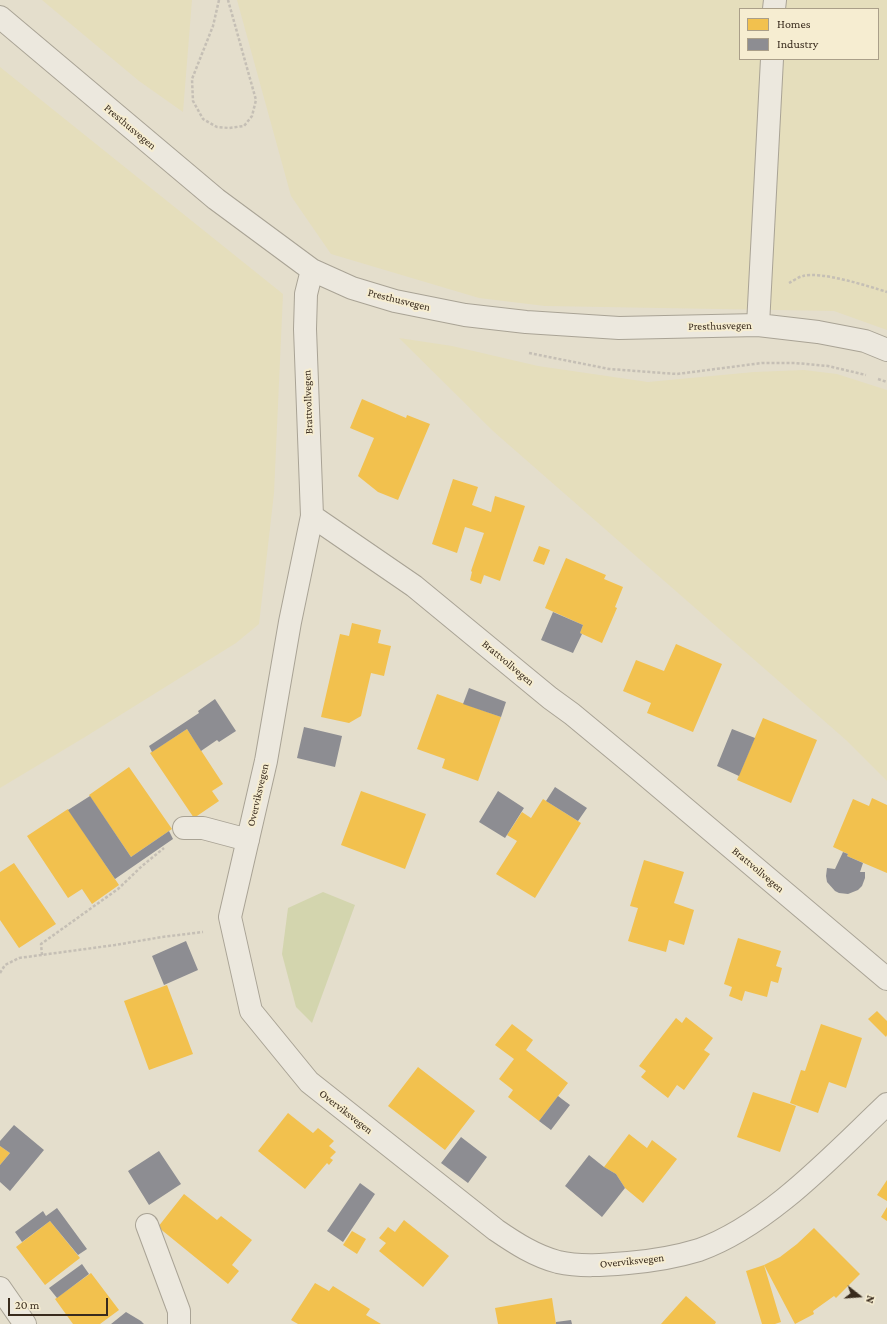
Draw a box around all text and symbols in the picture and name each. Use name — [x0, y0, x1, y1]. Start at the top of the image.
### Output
legend — [739, 8, 879, 60]
text: Homes — [777, 17, 810, 31]
text: Industry — [777, 37, 818, 51]
street label: Presthusvegen — [101, 101, 159, 153]
street label: Presthusvegen — [366, 286, 432, 314]
street label: Presthusvegen — [688, 319, 752, 333]
street label: Brattvollvegen — [300, 370, 316, 434]
street label: Brattvollvegen — [479, 637, 537, 689]
street label: Overviksvegen — [244, 762, 272, 828]
street label: Brattvollvegen — [729, 844, 787, 896]
street label: Overviksvegen — [317, 1087, 375, 1137]
street label: Overviksvegen — [599, 1251, 665, 1271]
north arrow — [839, 1276, 879, 1316]
scale bar — [10, 1290, 110, 1316]
text: N — [864, 1294, 877, 1305]
text: 20 m — [15, 1298, 39, 1312]

